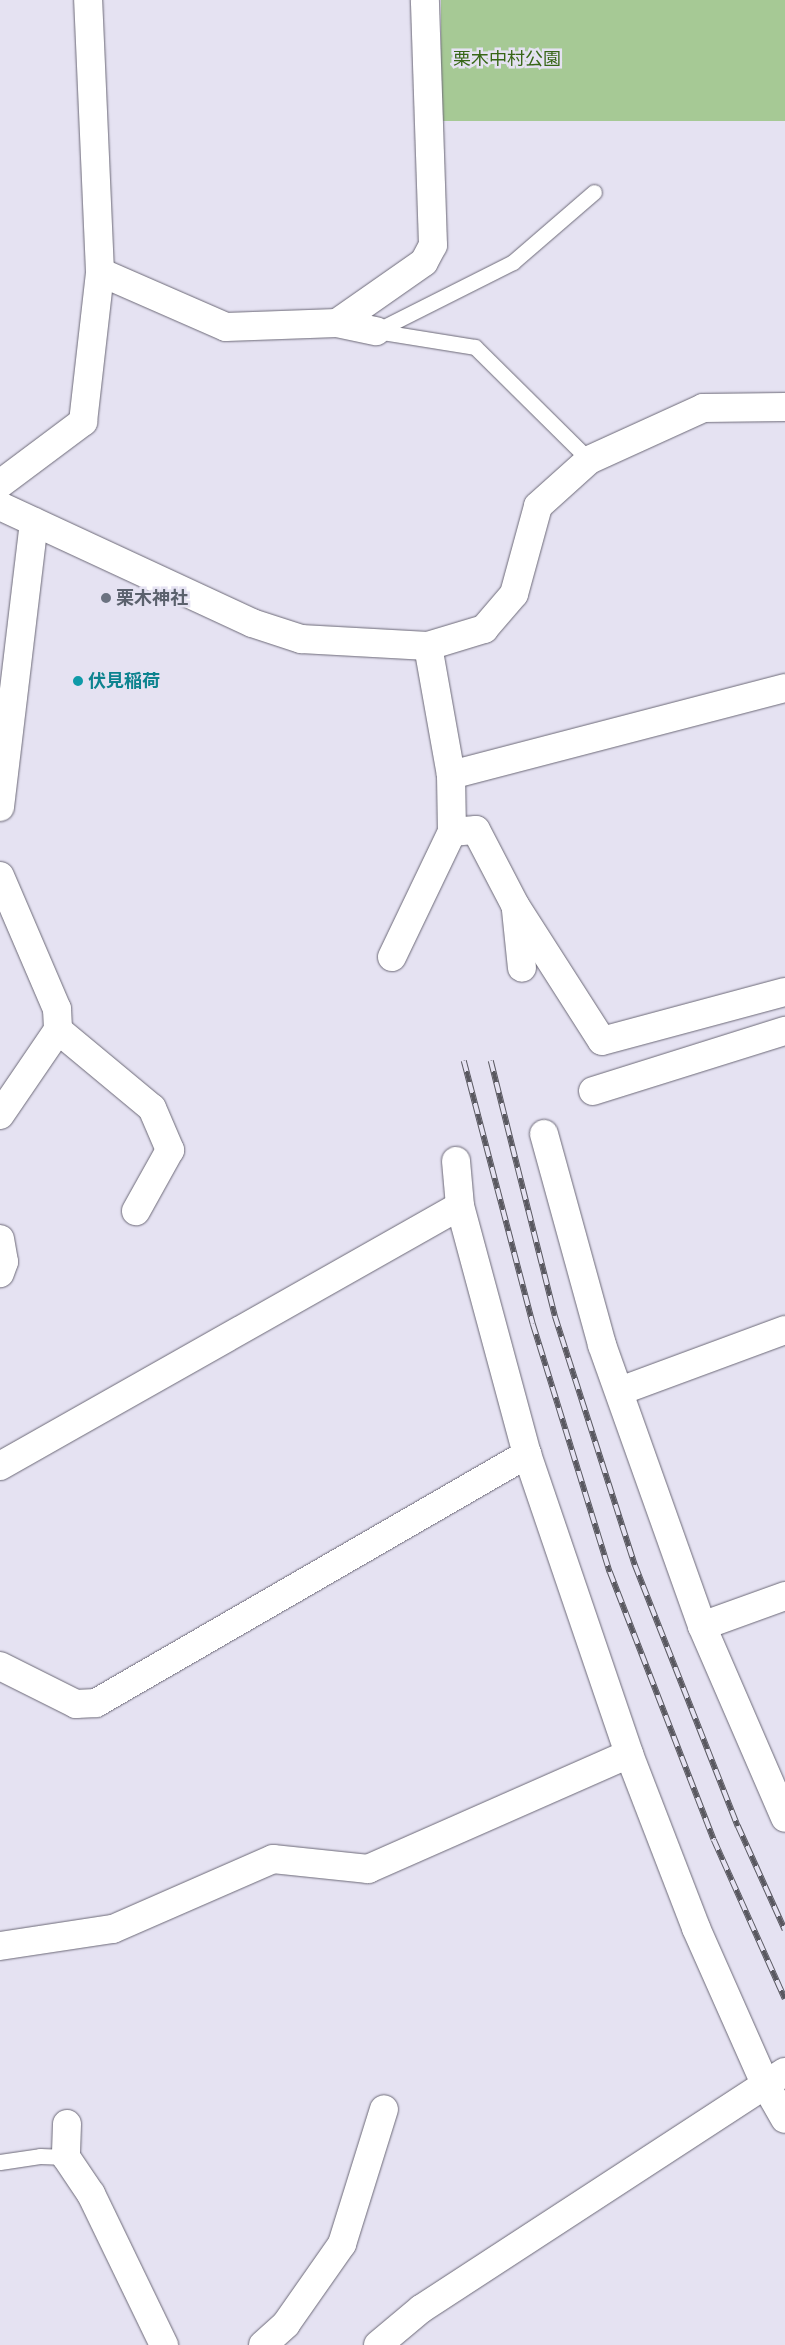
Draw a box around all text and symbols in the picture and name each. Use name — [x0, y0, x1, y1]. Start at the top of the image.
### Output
park label: 栗木中村公園 — [453, 48, 561, 70]
place label: 栗木神社 — [116, 587, 188, 609]
marker: 栗木神社 — [100, 592, 112, 604]
place label: 伏見稲荷 — [88, 670, 160, 692]
marker: 伏見稲荷 — [72, 675, 84, 687]

